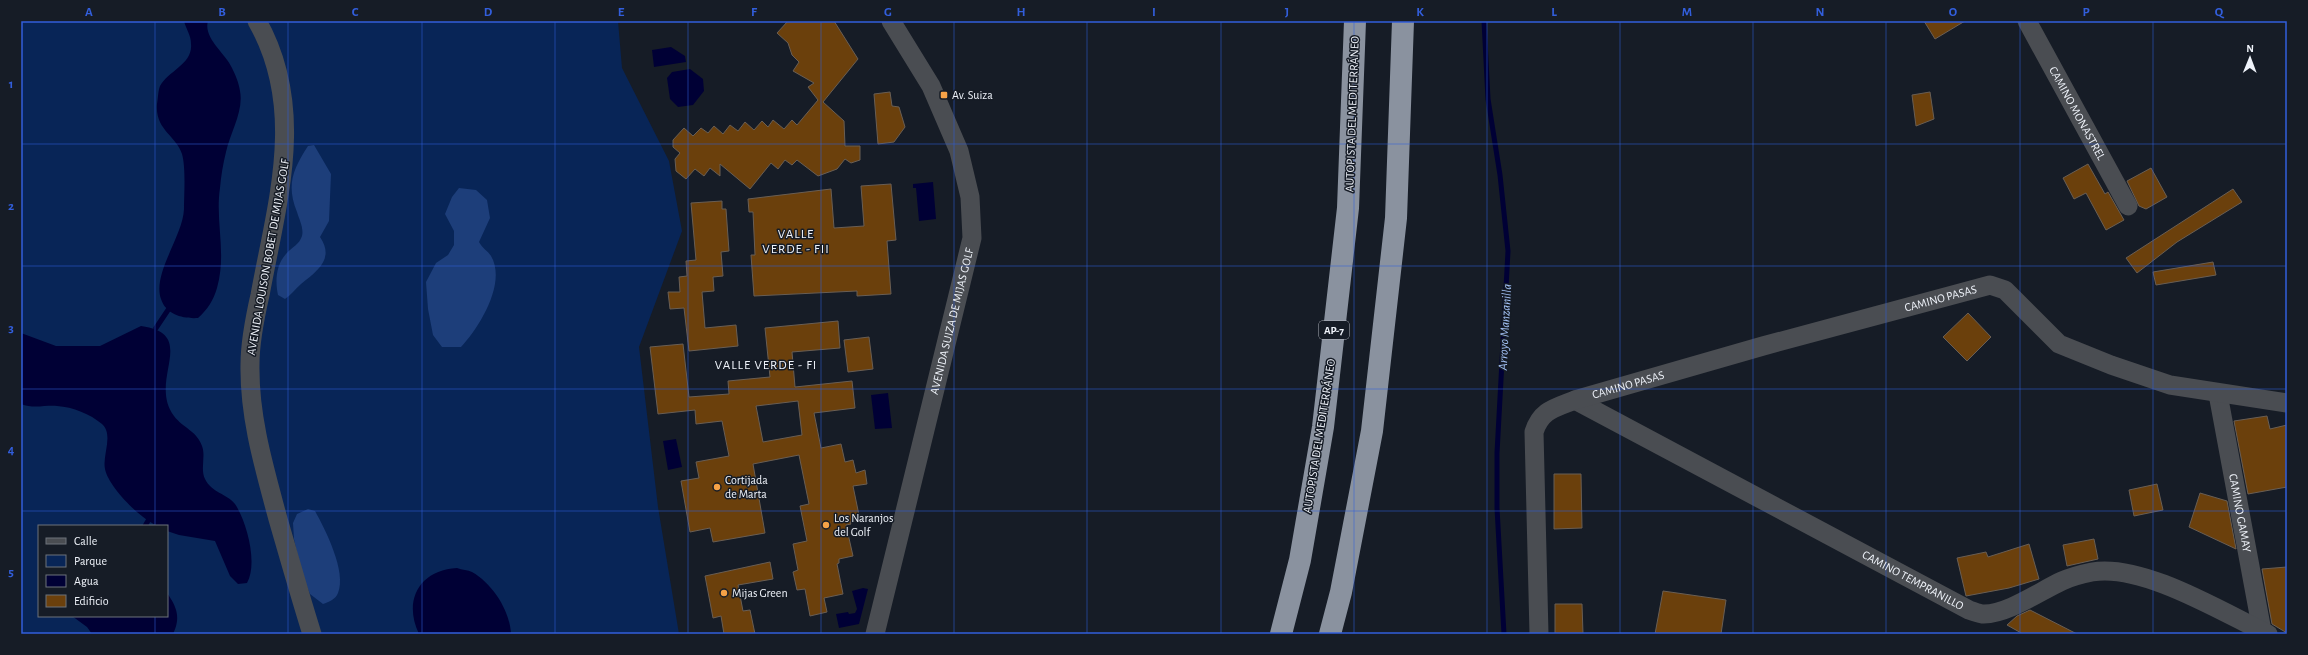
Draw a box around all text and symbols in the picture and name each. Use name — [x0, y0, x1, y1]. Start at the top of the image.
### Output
text: A — [85, 6, 93, 19]
text: B — [218, 6, 226, 19]
text: C — [352, 6, 359, 19]
text: D — [484, 6, 493, 19]
text: E — [618, 6, 625, 19]
text: F — [751, 6, 758, 19]
text: G — [884, 6, 892, 19]
text: H — [1016, 6, 1026, 19]
text: I — [1152, 6, 1156, 19]
text: J — [1285, 6, 1289, 19]
text: K — [1416, 6, 1424, 19]
text: L — [1551, 6, 1557, 19]
text: M — [1682, 6, 1692, 19]
text: N — [1815, 6, 1825, 19]
text: O — [1949, 6, 1958, 19]
text: P — [2082, 6, 2090, 19]
text: Q — [2215, 6, 2225, 19]
street label: AUTOPISTA DEL MEDITERRÁNEO — [1342, 35, 1361, 192]
north arrow — [2230, 38, 2270, 78]
text: N — [2246, 43, 2254, 54]
street label: CAMINO MONASTREL — [2047, 64, 2108, 162]
text: 1 — [9, 78, 13, 91]
place label: Av. Suiza — [952, 89, 993, 101]
marker: Av. Suiza — [939, 90, 949, 100]
street label: AVENIDA LOUISON BOBET DE MIJAS GOLF — [245, 157, 291, 356]
text: 2 — [8, 200, 14, 213]
district label: VALLE VERDE - FII — [762, 228, 830, 256]
street label: AVENIDA SUIZA DE MIJAS GOLF — [928, 246, 976, 396]
water label: Arroyo Manzanilla — [1497, 283, 1514, 372]
street label: CAMINO PASAS — [1903, 283, 1978, 314]
road number: AP-7 — [1319, 321, 1349, 339]
text: 3 — [8, 322, 14, 335]
street label: AUTOPISTA DEL MEDITERRÁNEO — [1300, 357, 1337, 514]
district label: VALLE VERDE - FI — [715, 359, 817, 372]
street label: CAMINO PASAS — [1591, 369, 1666, 401]
text: 4 — [8, 444, 15, 457]
street label: CAMINO GAMAY — [2227, 473, 2253, 554]
place label: Cortijada de Marta — [725, 474, 768, 500]
marker: Cortijada de Marta — [712, 482, 722, 492]
place label: Los Naranjos del Golf — [834, 512, 893, 538]
marker: Los Naranjos del Golf — [821, 520, 831, 530]
legend — [38, 525, 168, 617]
text: Calle — [74, 535, 97, 547]
street label: CAMINO TEMPRANILLO — [1860, 548, 1966, 612]
text: Parque — [74, 555, 107, 567]
text: 5 — [8, 566, 14, 579]
text: Agua — [74, 575, 99, 587]
place label: Mijas Green — [732, 587, 788, 600]
marker: Mijas Green — [719, 588, 729, 598]
text: Edificio — [74, 595, 109, 607]

